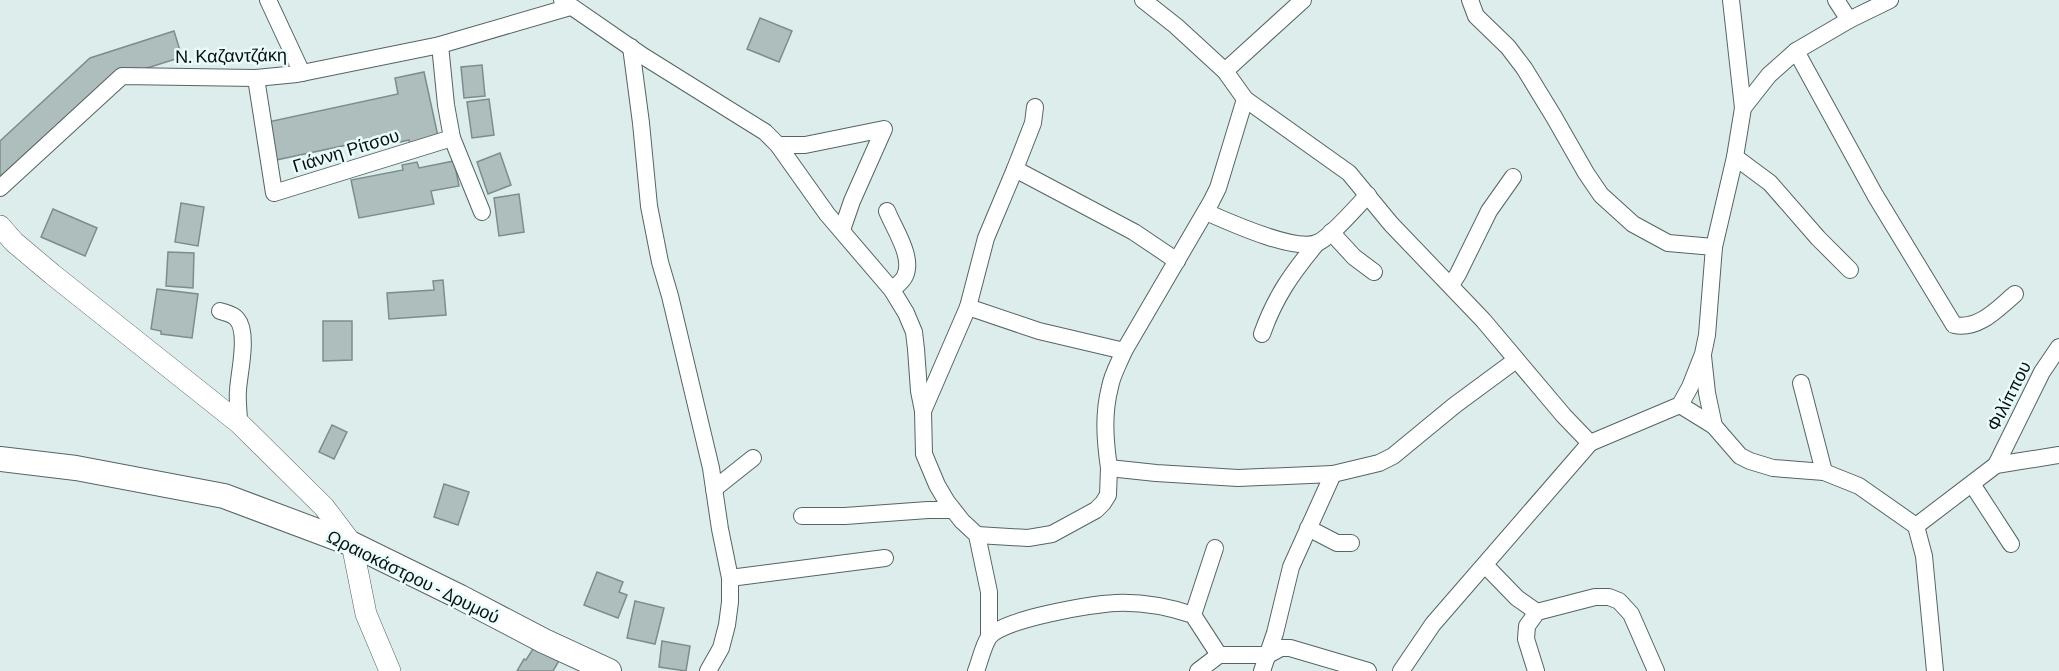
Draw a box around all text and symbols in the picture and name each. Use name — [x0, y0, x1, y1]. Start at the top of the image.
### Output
street label: Ν. Καζαντζάκη — [175, 43, 287, 68]
street label: Γιάννη Ρίτσου — [290, 123, 402, 178]
street label: Φιλίππου — [1981, 357, 2036, 434]
street label: Ωραιοκάστρου - Δρυμού — [323, 525, 504, 629]

